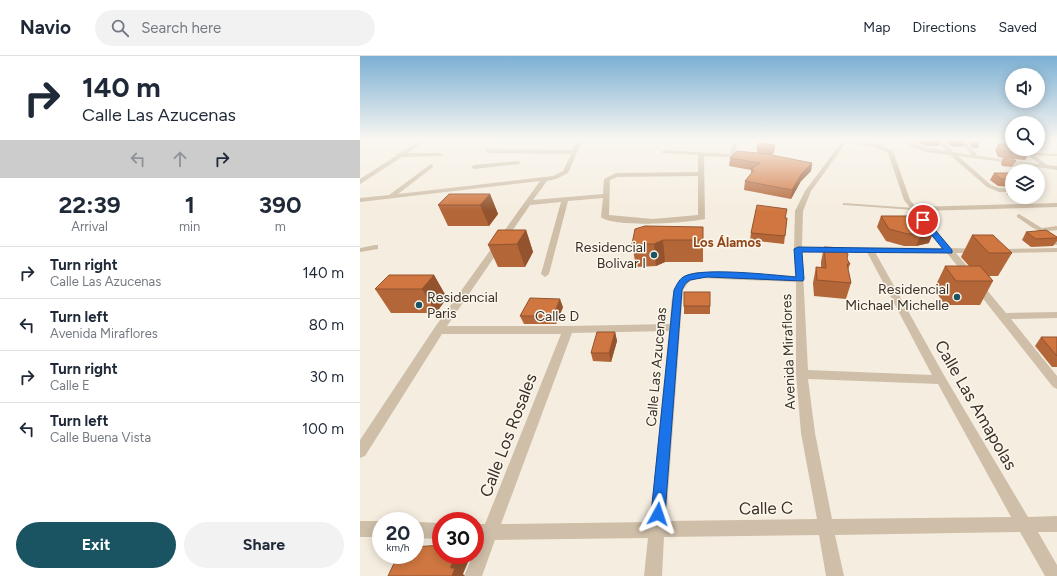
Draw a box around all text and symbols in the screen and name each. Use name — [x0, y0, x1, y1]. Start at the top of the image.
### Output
search box — [95, 10, 375, 46]
text: Navio — [20, 16, 71, 39]
icon: search — [109, 17, 131, 39]
text: Search here — [141, 19, 221, 37]
text: Map — [863, 19, 891, 36]
text: Directions — [913, 19, 976, 36]
text: Saved — [998, 19, 1037, 36]
map controls — [1005, 68, 1045, 204]
button: sound — [1005, 68, 1045, 108]
text: 140 m — [82, 70, 161, 104]
icon: right — [16, 72, 68, 124]
text: Calle Las Azucenas — [82, 104, 236, 126]
button: search — [1005, 116, 1045, 156]
icon: left — [127, 148, 149, 170]
icon: ahead — [169, 148, 191, 170]
icon: right — [211, 148, 233, 170]
button: layers — [1005, 164, 1045, 204]
text: 22:39 — [58, 190, 121, 219]
text: 1 — [185, 190, 195, 219]
text: 390 — [259, 190, 302, 219]
pin — [906, 203, 940, 237]
icon: arrive — [912, 209, 934, 231]
text: Arrival — [71, 219, 108, 234]
text: min — [179, 219, 200, 234]
text: m — [275, 219, 286, 234]
district label: Los Álamos — [693, 235, 761, 250]
place label: Residencial Bolivar I — [575, 239, 646, 272]
marker: Residencial Bolivar I — [649, 250, 659, 260]
text: Turn right — [50, 256, 118, 274]
icon: right — [16, 262, 38, 284]
text: 140 m — [302, 264, 344, 282]
text: Calle Las Azucenas — [50, 274, 161, 289]
place label: Residencial Michael Michelle — [845, 281, 949, 314]
place label: Residencial Paris — [427, 289, 498, 322]
marker: Residencial Michael Michelle — [952, 292, 962, 302]
street label: Avenida Miraflores — [778, 294, 799, 410]
marker: Residencial Paris — [414, 300, 424, 310]
street label: Calle Las Azucenas — [643, 307, 670, 427]
text: Turn left — [50, 308, 108, 326]
street label: Calle D — [535, 308, 579, 325]
icon: left — [16, 314, 38, 336]
text: 80 m — [309, 316, 344, 334]
text: Avenida Miraflores — [50, 326, 158, 341]
street label: Calle Las Amapolas — [931, 337, 1021, 473]
text: Turn right — [50, 360, 118, 378]
icon: right — [16, 366, 38, 388]
text: 30 m — [310, 368, 344, 386]
street label: Calle Los Rosales — [475, 370, 541, 500]
text: Calle E — [50, 378, 90, 393]
text: Turn left — [50, 412, 108, 430]
icon: left — [16, 418, 38, 440]
text: 100 m — [302, 420, 344, 438]
text: Calle Buena Vista — [50, 430, 151, 445]
position arrow — [637, 493, 679, 535]
street label: Calle C — [739, 498, 793, 518]
speed limit sign: 30 — [432, 512, 484, 564]
text: 20 — [386, 521, 410, 545]
button: Exit — [16, 522, 176, 568]
button: Share — [184, 522, 344, 568]
text: km/h — [387, 541, 409, 554]

